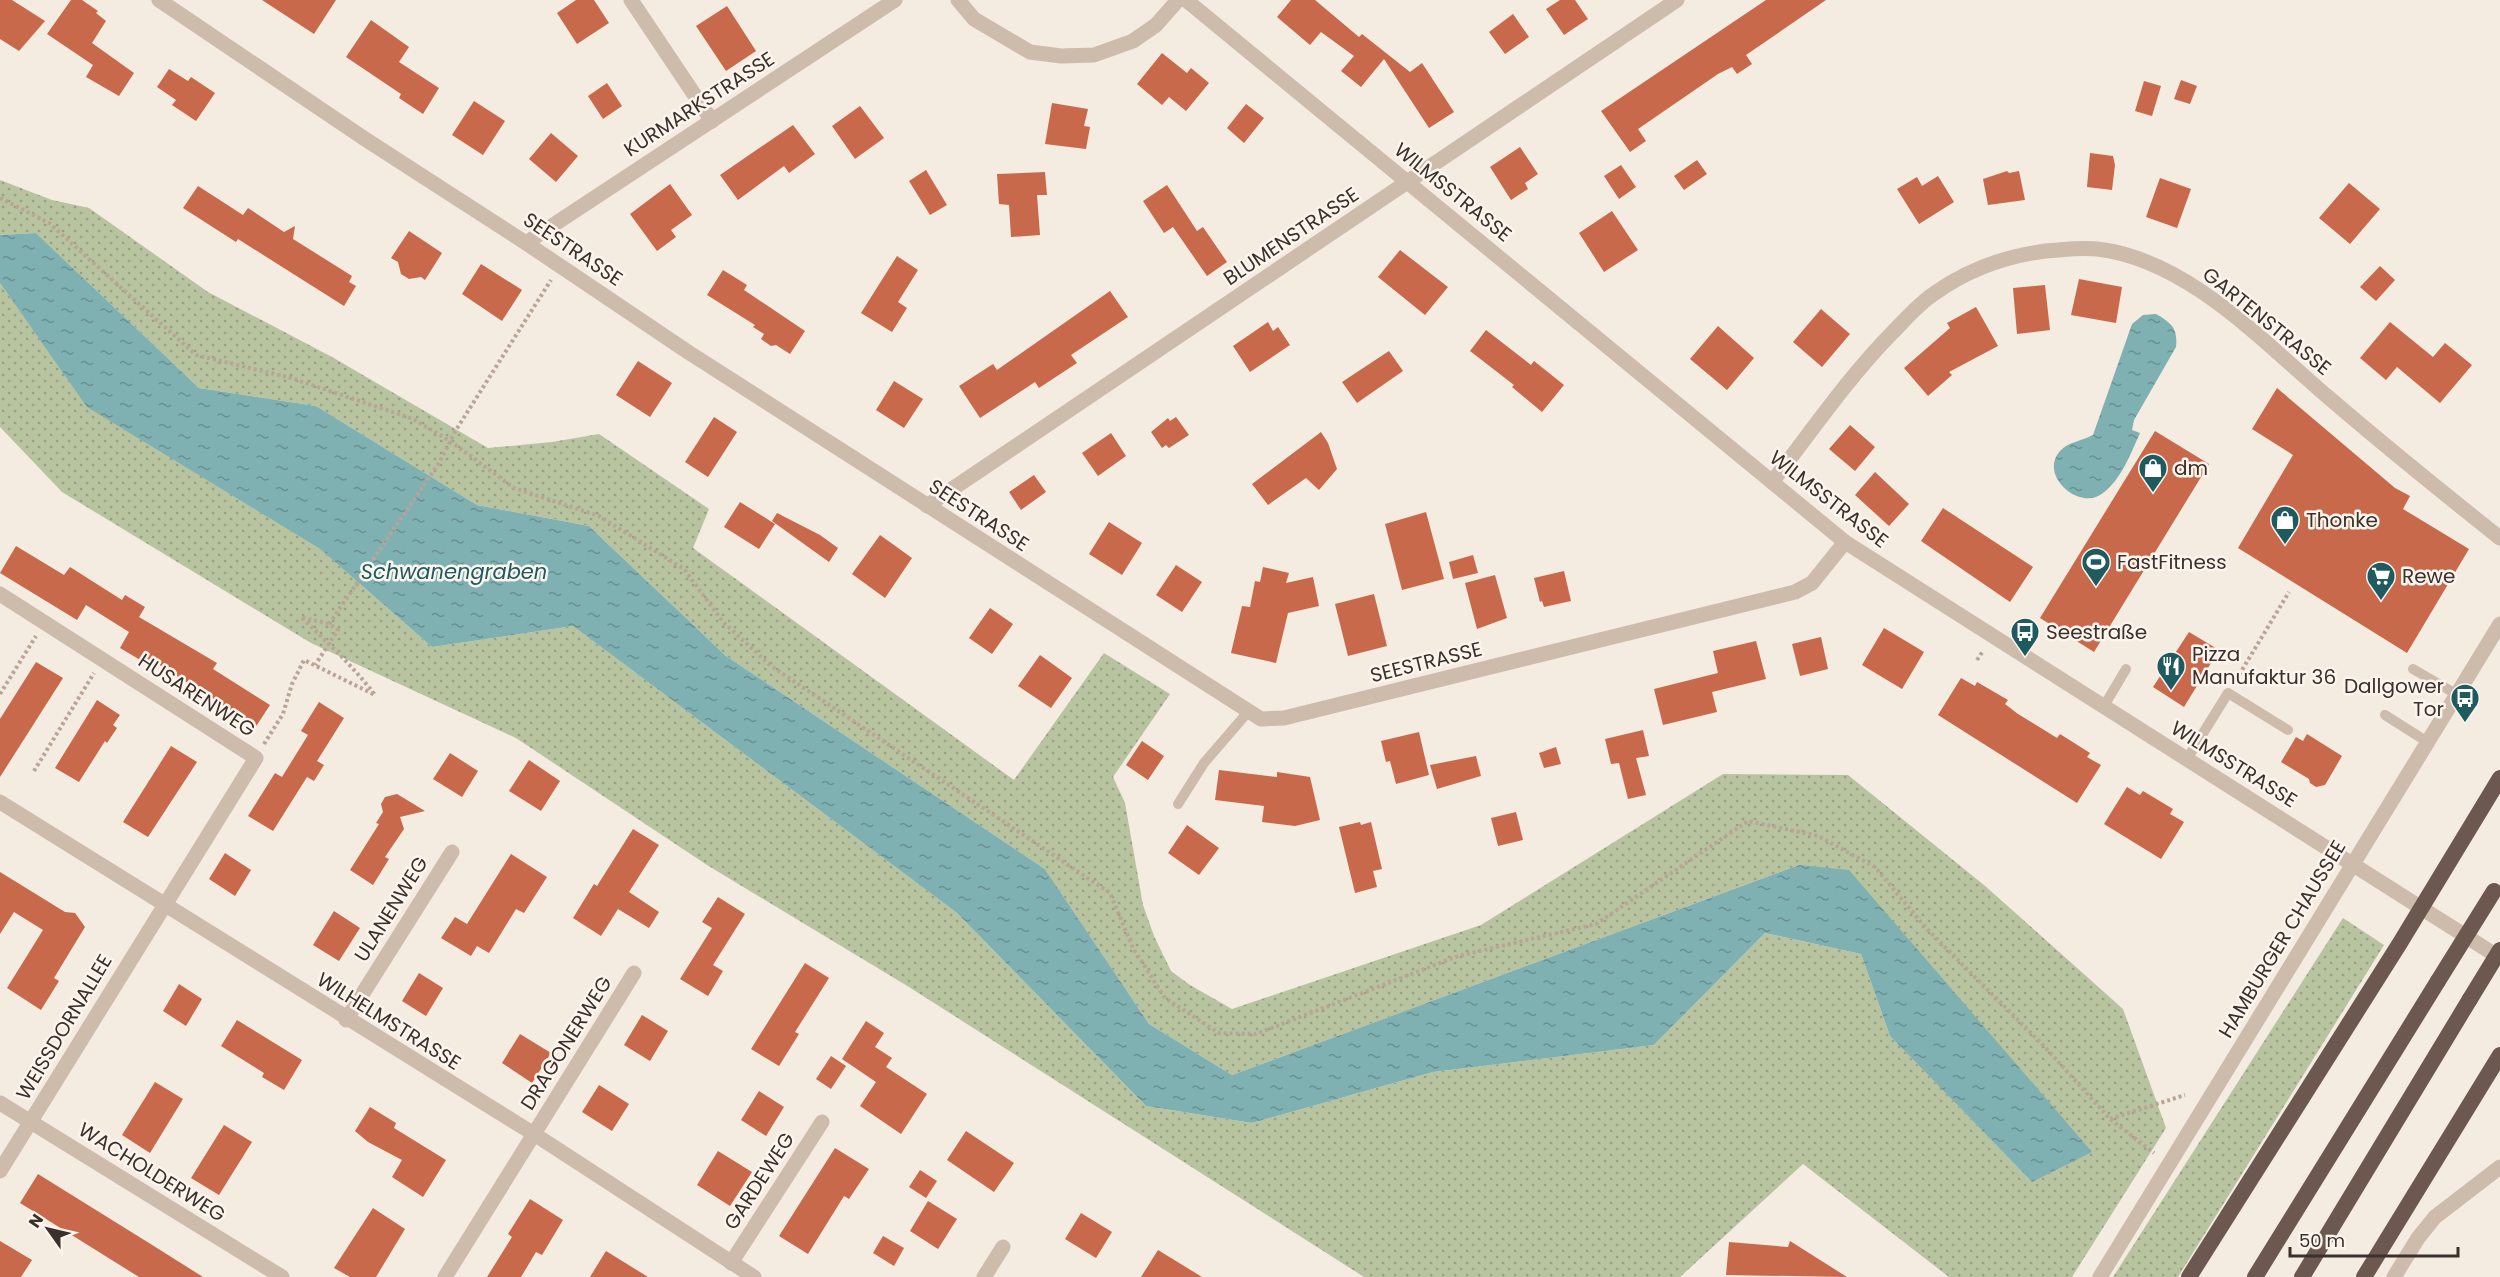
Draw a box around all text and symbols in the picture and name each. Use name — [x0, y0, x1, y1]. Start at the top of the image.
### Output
street label: KURMARKSTRASSE — [618, 45, 780, 163]
street label: WILMSSTRASSE — [1388, 136, 1518, 248]
street label: BLUMENSTRASSE — [1218, 180, 1364, 292]
street label: SEESTRASSE — [518, 205, 628, 293]
street label: GARTENSTRASSE — [2197, 260, 2337, 382]
street label: WILMSSTRASSE — [1764, 444, 1894, 554]
shop icon: dm — [2137, 452, 2169, 494]
place label: dm — [2174, 454, 2208, 482]
street label: SEESTRASSE — [923, 472, 1035, 558]
shop icon: Thonke — [2269, 504, 2301, 546]
place label: Thonke — [2306, 506, 2378, 534]
sports icon: FastFitness — [2080, 546, 2112, 588]
place label: FastFitness — [2117, 548, 2227, 576]
water label: Schwanengraben — [361, 557, 547, 586]
supermarket icon: Rewe — [2365, 560, 2397, 602]
place label: Rewe — [2402, 562, 2455, 590]
bus stop icon: Seestraße — [2009, 616, 2041, 658]
place label: Seestraße — [2046, 618, 2147, 646]
street label: SEESTRASSE — [1367, 635, 1485, 689]
place label: Pizza Manufaktur 36 — [2192, 640, 2336, 691]
street label: HUSARENWEG — [133, 647, 261, 743]
restaurant icon: Pizza Manufaktur 36 — [2155, 650, 2187, 692]
place label: Dallgower Tor — [2344, 672, 2444, 723]
bus stop icon: Dallgower Tor — [2449, 682, 2481, 724]
street label: WILMSSTRASSE — [2166, 714, 2302, 814]
street label: HAMBURGER CHAUSSEE — [2212, 835, 2352, 1043]
street label: ULANENWEG — [348, 851, 434, 967]
street label: WEISSDORNALLEE — [9, 949, 119, 1105]
street label: WILHELMSTRASSE — [312, 965, 466, 1077]
street label: DRAGONERWEG — [514, 971, 618, 1115]
street label: WACHOLDERWEG — [73, 1115, 231, 1229]
street label: GARDEWEG — [717, 1127, 801, 1235]
north arrow — [18, 1199, 78, 1259]
text: N — [23, 1209, 49, 1232]
scale bar — [2290, 1220, 2458, 1258]
text: 50 m — [2299, 1228, 2345, 1253]

